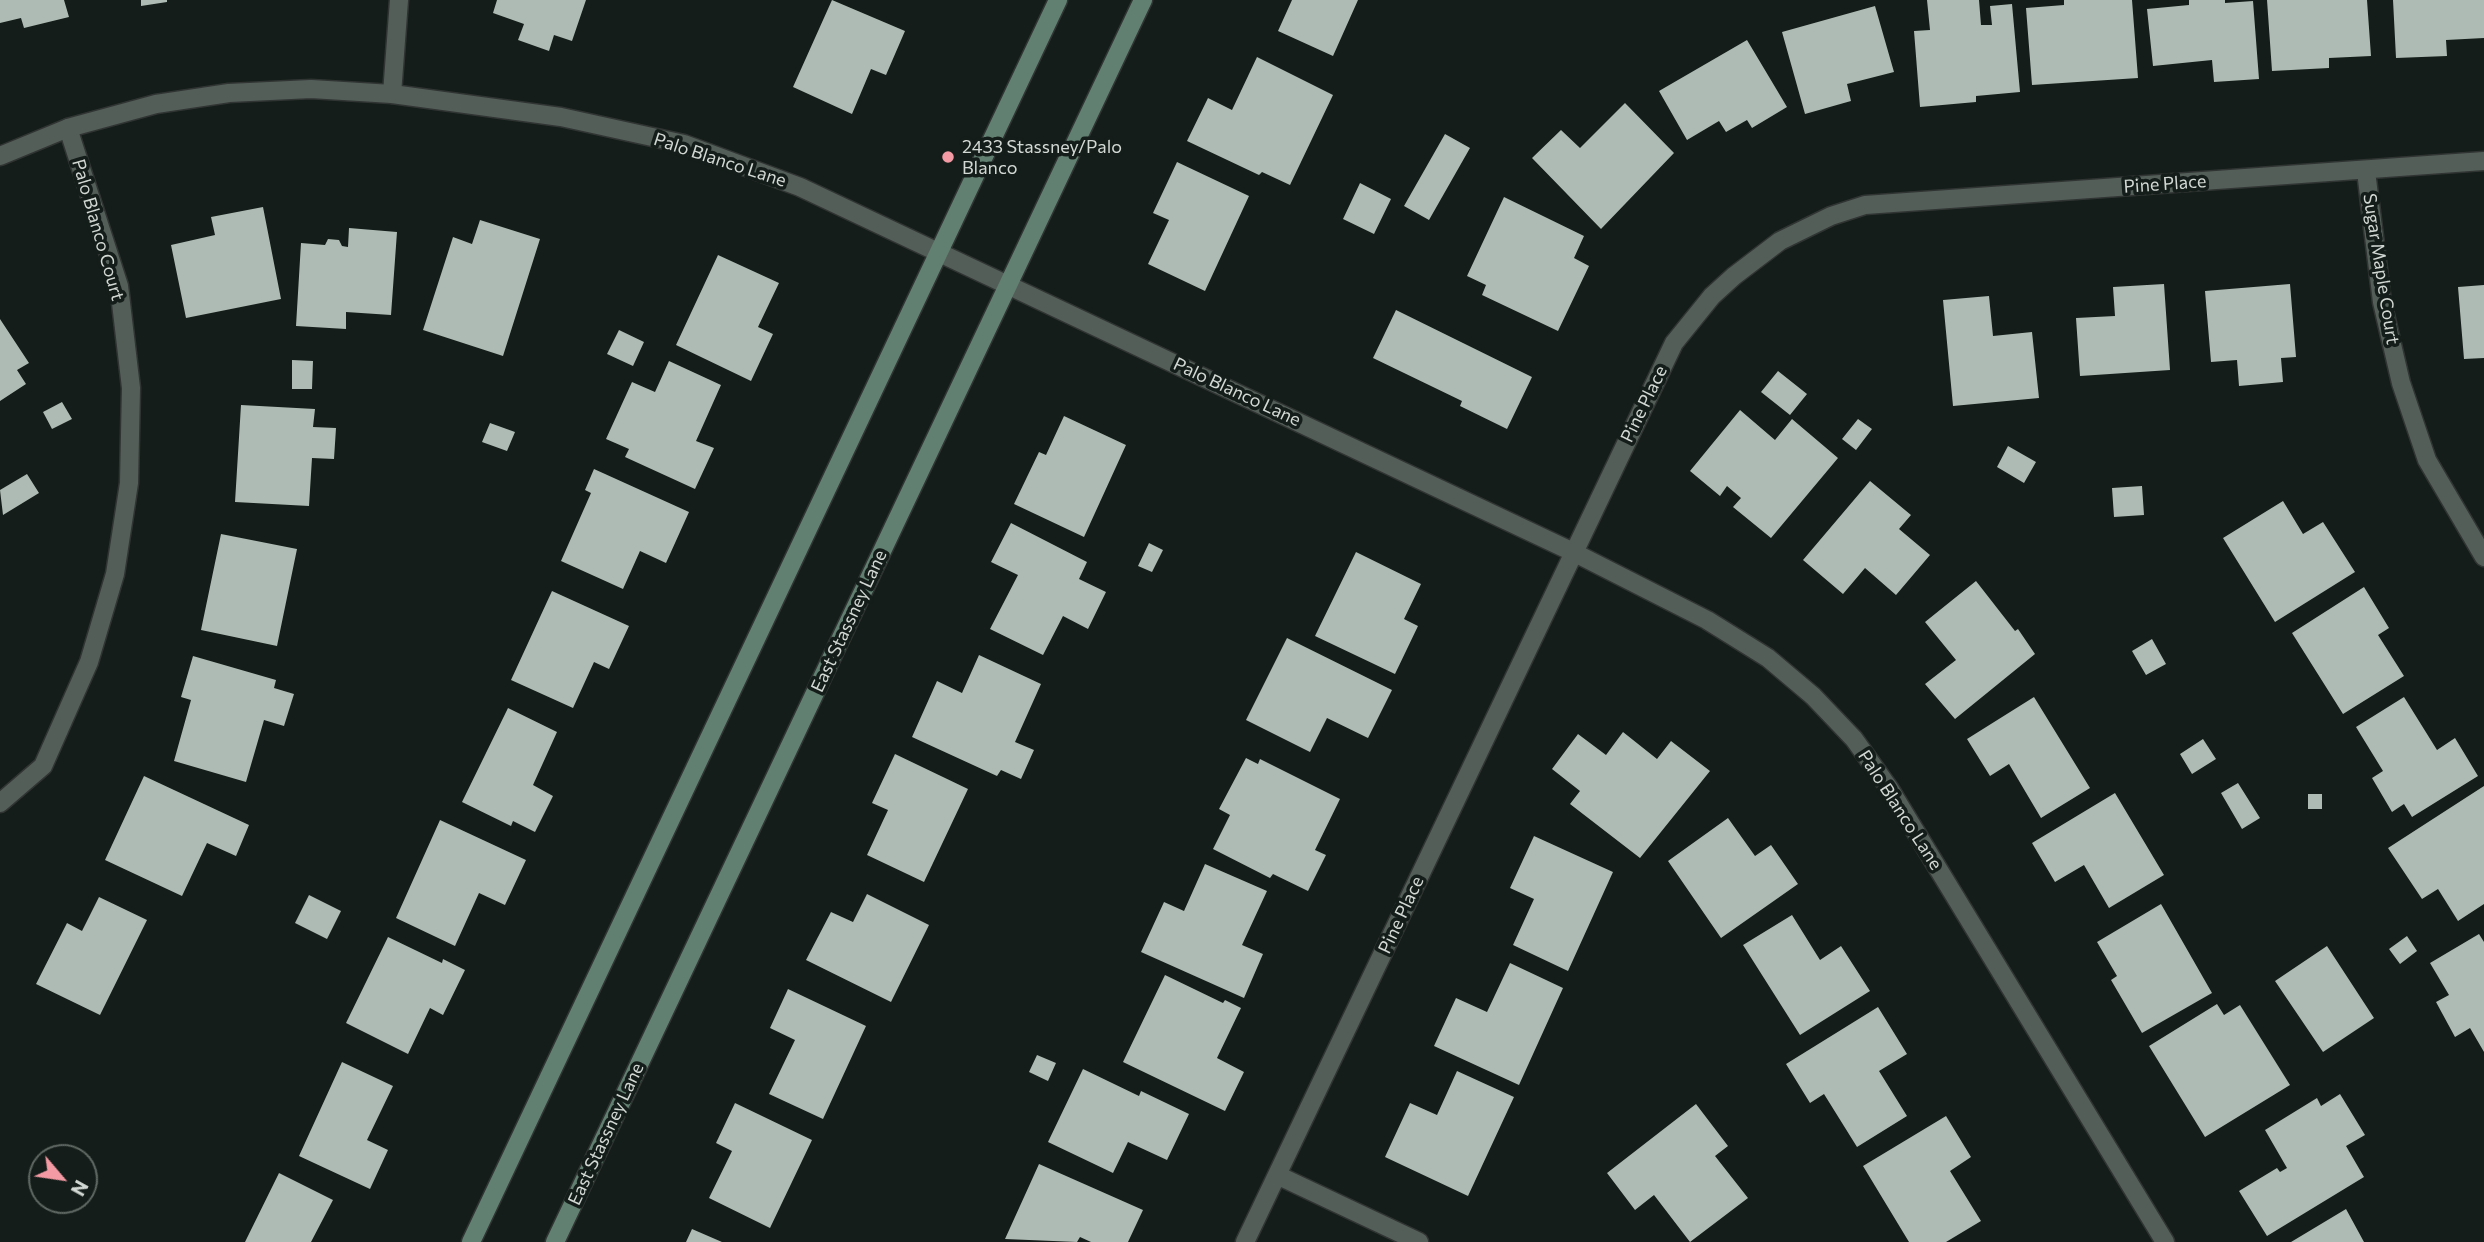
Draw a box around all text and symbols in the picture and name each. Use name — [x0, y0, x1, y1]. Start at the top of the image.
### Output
street label: Palo Blanco Lane — [651, 128, 789, 192]
place label: 2433 Stassney/Palo Blanco — [962, 136, 1122, 178]
marker: 2433 Stassney/Palo Blanco — [940, 149, 956, 165]
street label: Palo Blanco Court — [67, 157, 129, 303]
street label: Pine Place — [2123, 170, 2207, 198]
street label: Sugar Maple Court — [2358, 192, 2404, 346]
street label: Palo Blanco Lane — [1170, 353, 1304, 431]
street label: Pine Place — [1616, 362, 1672, 446]
street label: East Stassney Lane — [807, 546, 891, 696]
street label: Palo Blanco Lane — [1853, 746, 1947, 874]
street label: Pine Place — [1374, 873, 1428, 957]
street label: East Stassney Lane — [564, 1059, 648, 1209]
north arrow — [28, 1144, 98, 1214]
text: N — [67, 1177, 94, 1200]

